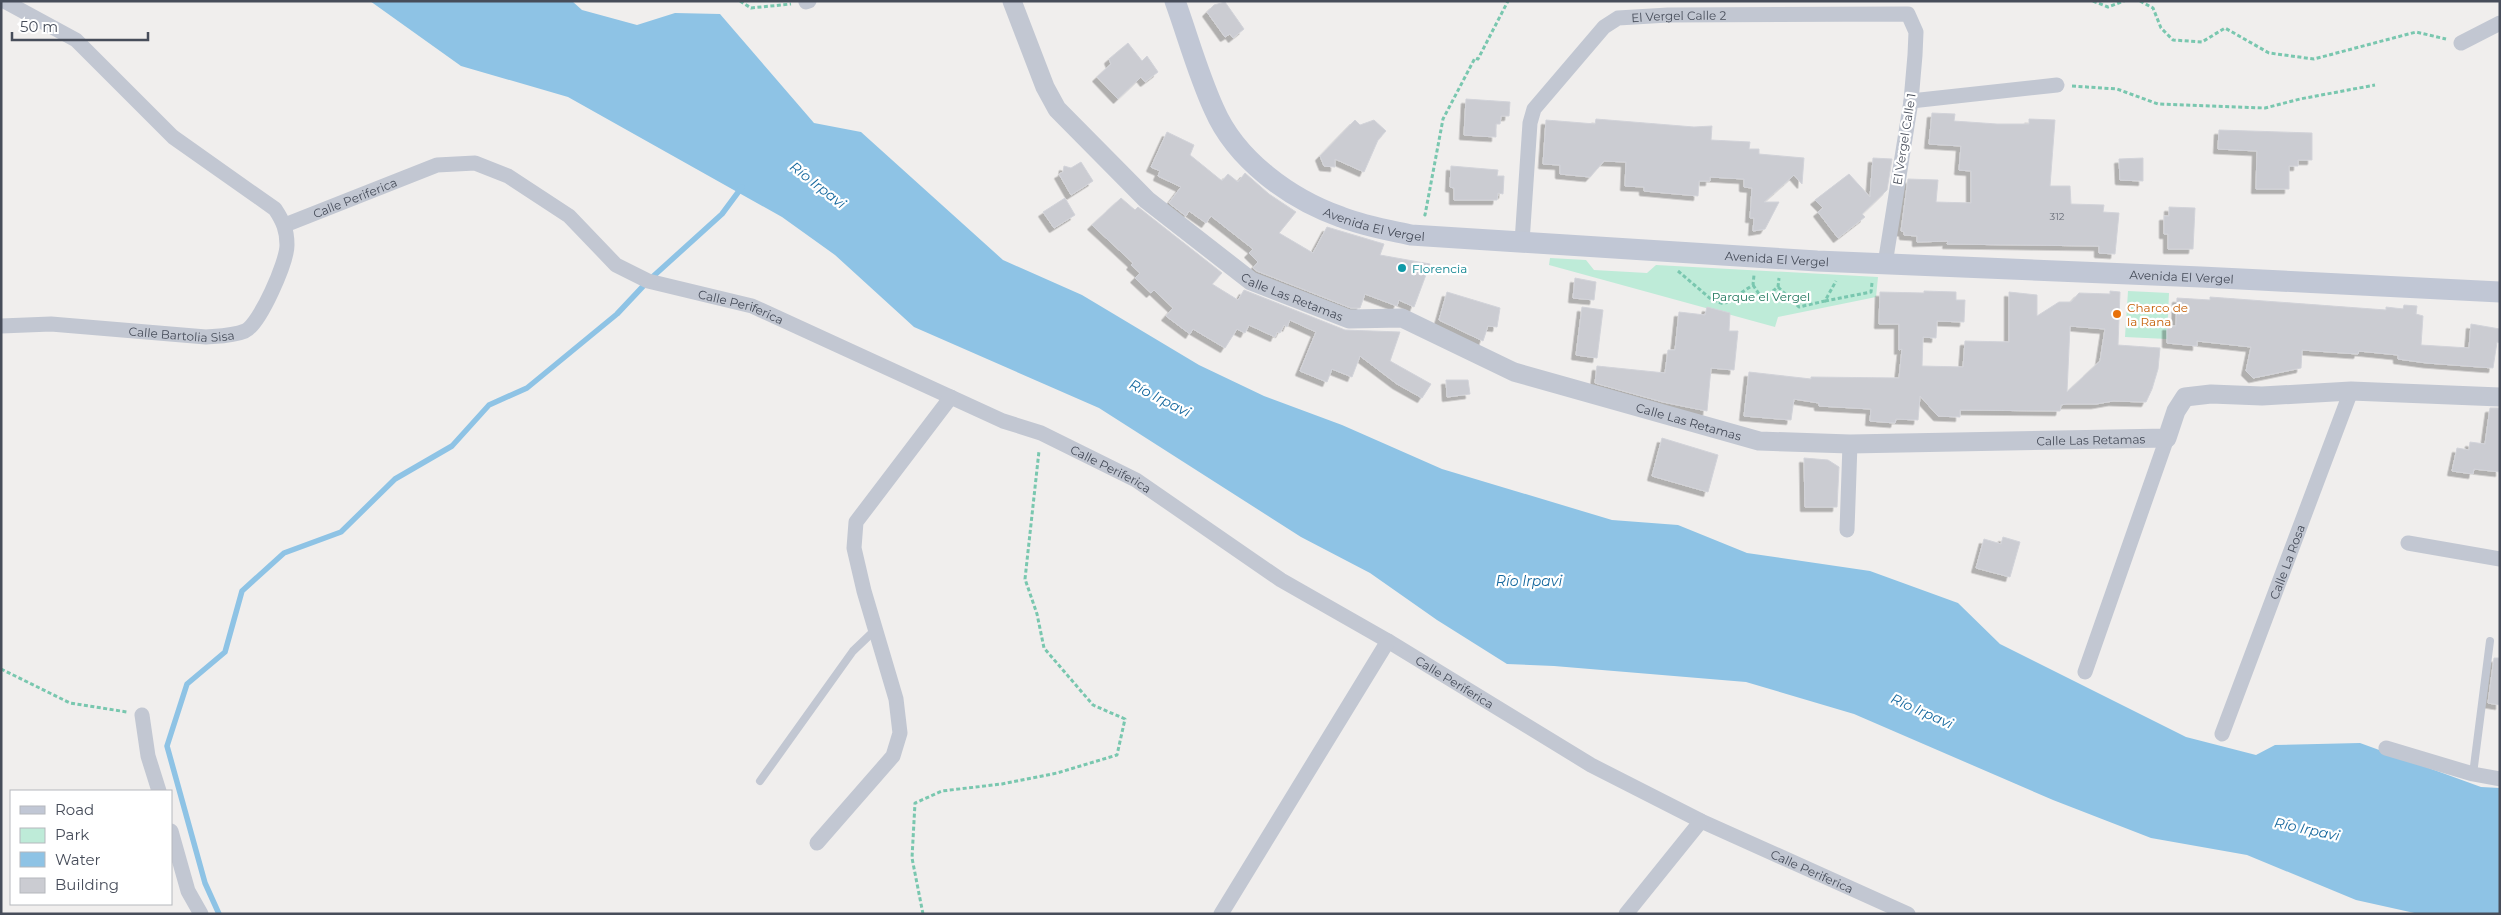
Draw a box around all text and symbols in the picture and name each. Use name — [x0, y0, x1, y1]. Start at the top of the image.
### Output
street label: El Vergel Calle 2 — [1631, 7, 1726, 25]
scale bar — [12, 10, 149, 42]
text: 50 m — [20, 17, 58, 36]
street label: El Vergel Calle 1 — [1889, 92, 1919, 186]
water label: Río Irpavi — [786, 157, 850, 213]
street label: Calle Periferica — [311, 174, 399, 221]
street label: Avenida El Vergel — [1321, 203, 1425, 243]
house number: 312 — [2050, 210, 2065, 223]
street label: Avenida El Vergel — [1724, 248, 1829, 269]
place label: Florencia — [1412, 261, 1467, 276]
marker: Florencia — [1396, 262, 1408, 274]
street label: Avenida El Vergel — [2129, 267, 2234, 286]
street label: Calle Las Retamas — [1238, 269, 1346, 324]
street label: Calle Periferica — [697, 286, 786, 327]
park label: Parque el Vergel — [1712, 289, 1810, 304]
place label: Charco de la Rana — [2127, 300, 2188, 329]
marker: Charco de la Rana — [2111, 308, 2123, 320]
street label: Calle Bartolia Sisa — [128, 323, 235, 345]
water label: Río Irpavi — [1126, 375, 1194, 421]
street label: Calle Las Retamas — [1634, 399, 1743, 443]
street label: Calle Las Retamas — [2036, 431, 2146, 448]
street label: Calle Periferica — [1068, 441, 1154, 496]
street label: Calle La Rosa — [2266, 522, 2308, 601]
water label: Río Irpavi — [1496, 572, 1562, 590]
street label: Calle Periferica — [1413, 652, 1497, 711]
water label: Río Irpavi — [1888, 689, 1956, 733]
legend — [10, 790, 172, 905]
text: Road — [55, 800, 94, 819]
water label: Río Irpavi — [2273, 813, 2342, 845]
text: Park — [55, 825, 89, 844]
street label: Calle Periferica — [1769, 846, 1856, 896]
text: Water — [55, 850, 101, 869]
text: Building — [55, 875, 119, 894]

